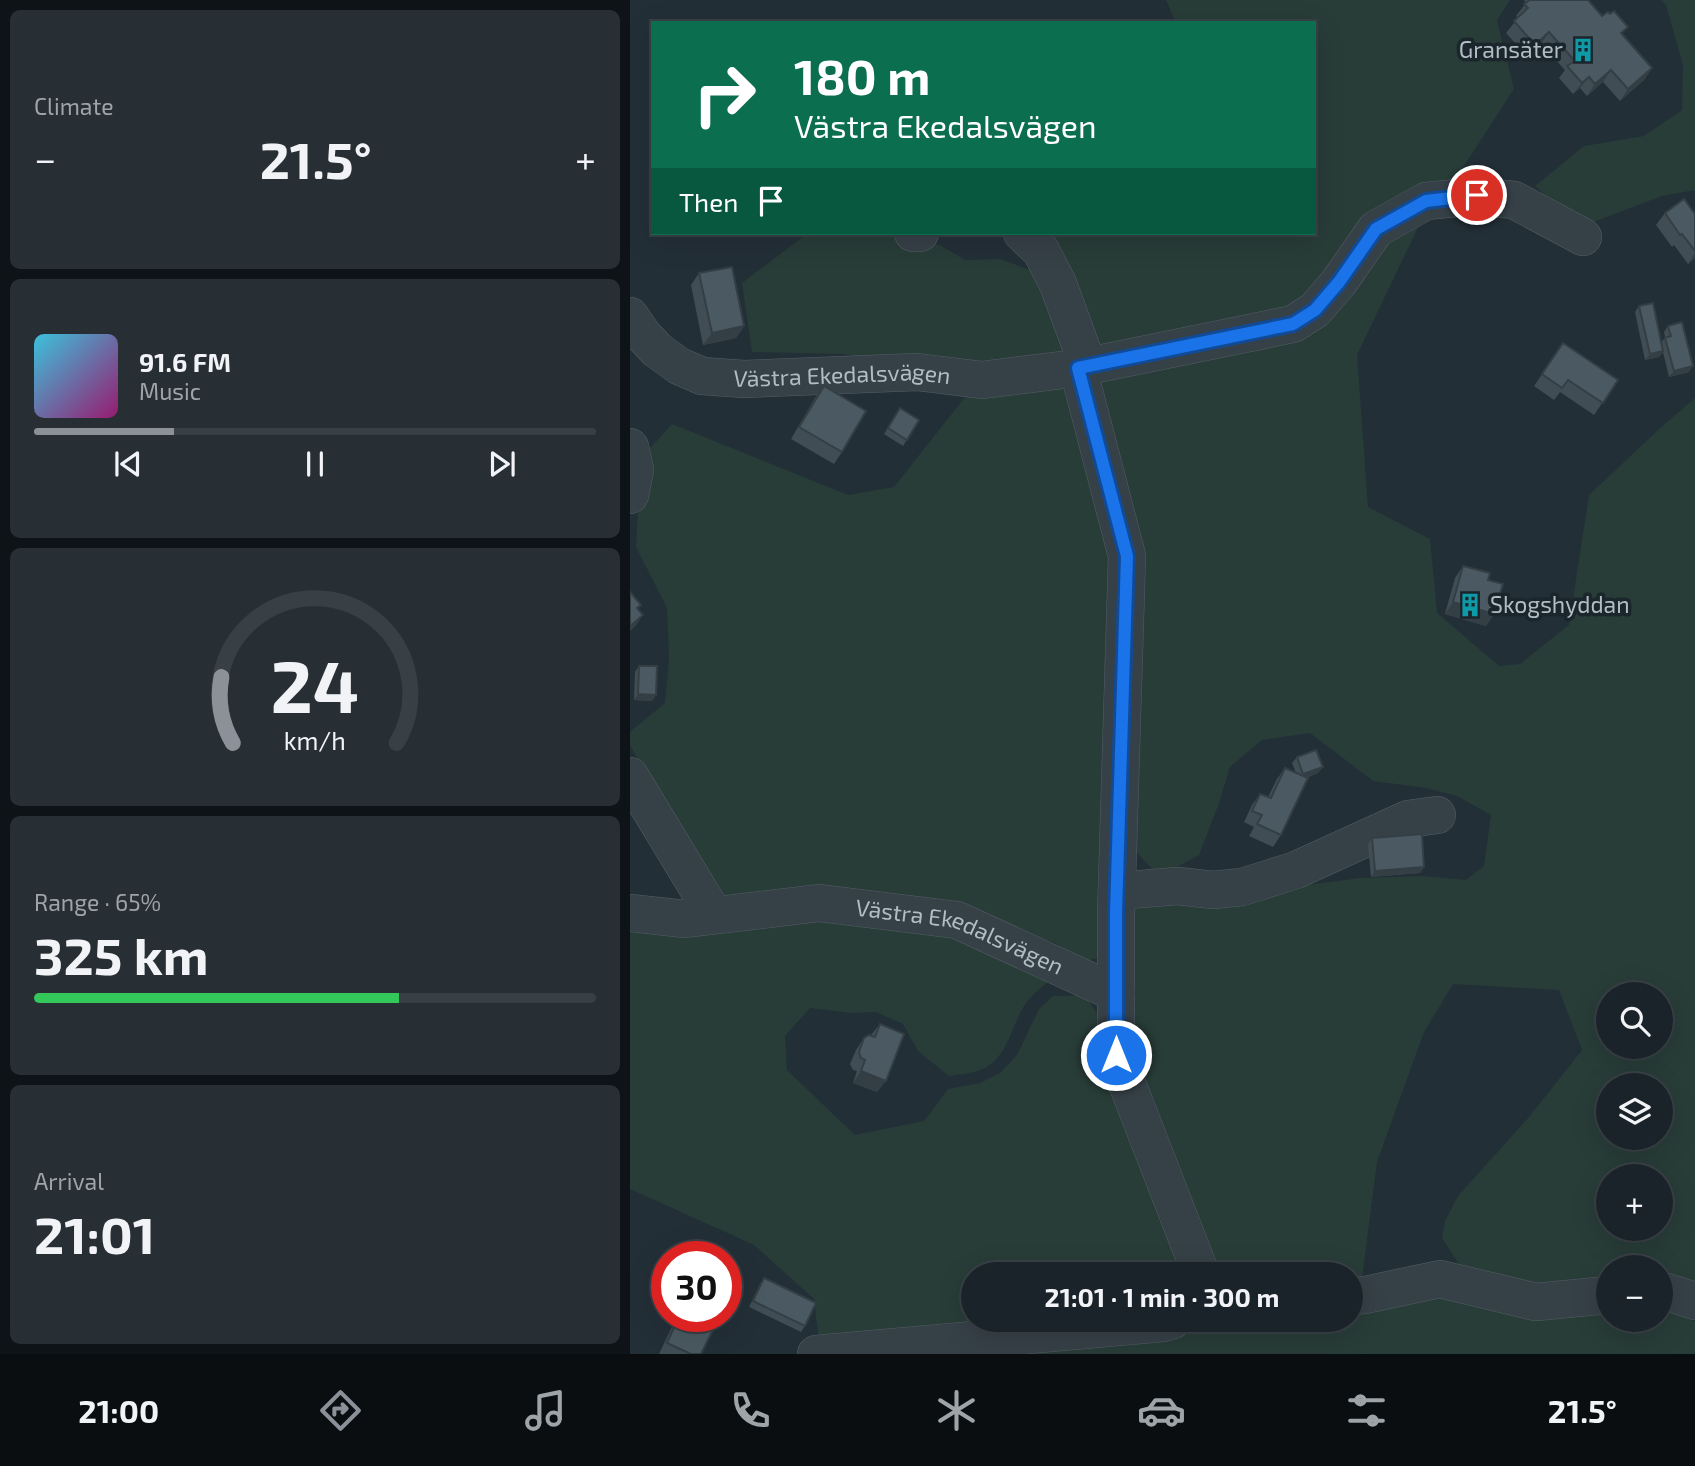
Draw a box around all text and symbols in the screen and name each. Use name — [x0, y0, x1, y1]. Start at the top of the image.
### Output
place label: Gransäter — [1459, 35, 1563, 63]
building icon: Gransäter — [1569, 36, 1597, 64]
text: 180 m — [794, 46, 930, 105]
icon: right — [679, 49, 770, 140]
text: Climate — [34, 92, 114, 120]
text: Västra Ekedalsvägen — [794, 106, 1097, 144]
text: 21.5° — [260, 127, 372, 189]
text: − — [34, 135, 56, 181]
text: + — [575, 135, 596, 181]
pin — [1447, 165, 1507, 225]
icon: arrive — [1458, 176, 1496, 214]
icon: arrive — [752, 182, 790, 220]
text: Then — [679, 186, 738, 217]
text: 91.6 FM — [139, 346, 231, 377]
street label: Västra Ekedalsvägen — [732, 357, 952, 392]
text: Music — [139, 377, 201, 405]
icon: previous — [109, 445, 147, 483]
icon: pause — [296, 445, 334, 483]
icon: next — [483, 445, 521, 483]
place label: Skogshyddan — [1490, 590, 1630, 618]
building icon: Skogshyddan — [1456, 591, 1484, 619]
text: 24 — [271, 640, 359, 728]
text: km/h — [284, 725, 346, 755]
text: Range · 65% — [34, 888, 161, 916]
street label: Västra Ekedalsvägen — [854, 893, 1068, 980]
text: 325 km — [34, 923, 209, 985]
map controls — [1596, 982, 1673, 1332]
button: search — [1596, 982, 1673, 1059]
position arrow — [1079, 1018, 1153, 1092]
button: layers — [1596, 1073, 1673, 1150]
button: + — [1596, 1164, 1673, 1241]
text: Arrival — [34, 1167, 104, 1195]
text: 21:01 — [34, 1202, 155, 1264]
speed limit sign: 30 — [651, 1241, 742, 1332]
button: − — [1596, 1255, 1673, 1332]
text: 21:01 · 1 min · 300 m — [1045, 1281, 1279, 1312]
icon: directions — [316, 1386, 365, 1435]
icon: music — [521, 1386, 570, 1435]
icon: phone — [726, 1386, 775, 1435]
icon: climate — [932, 1386, 981, 1435]
icon: car — [1137, 1386, 1186, 1435]
icon: filters — [1342, 1386, 1391, 1435]
text: 21:00 — [78, 1391, 159, 1429]
text: 21.5° — [1548, 1391, 1617, 1429]

